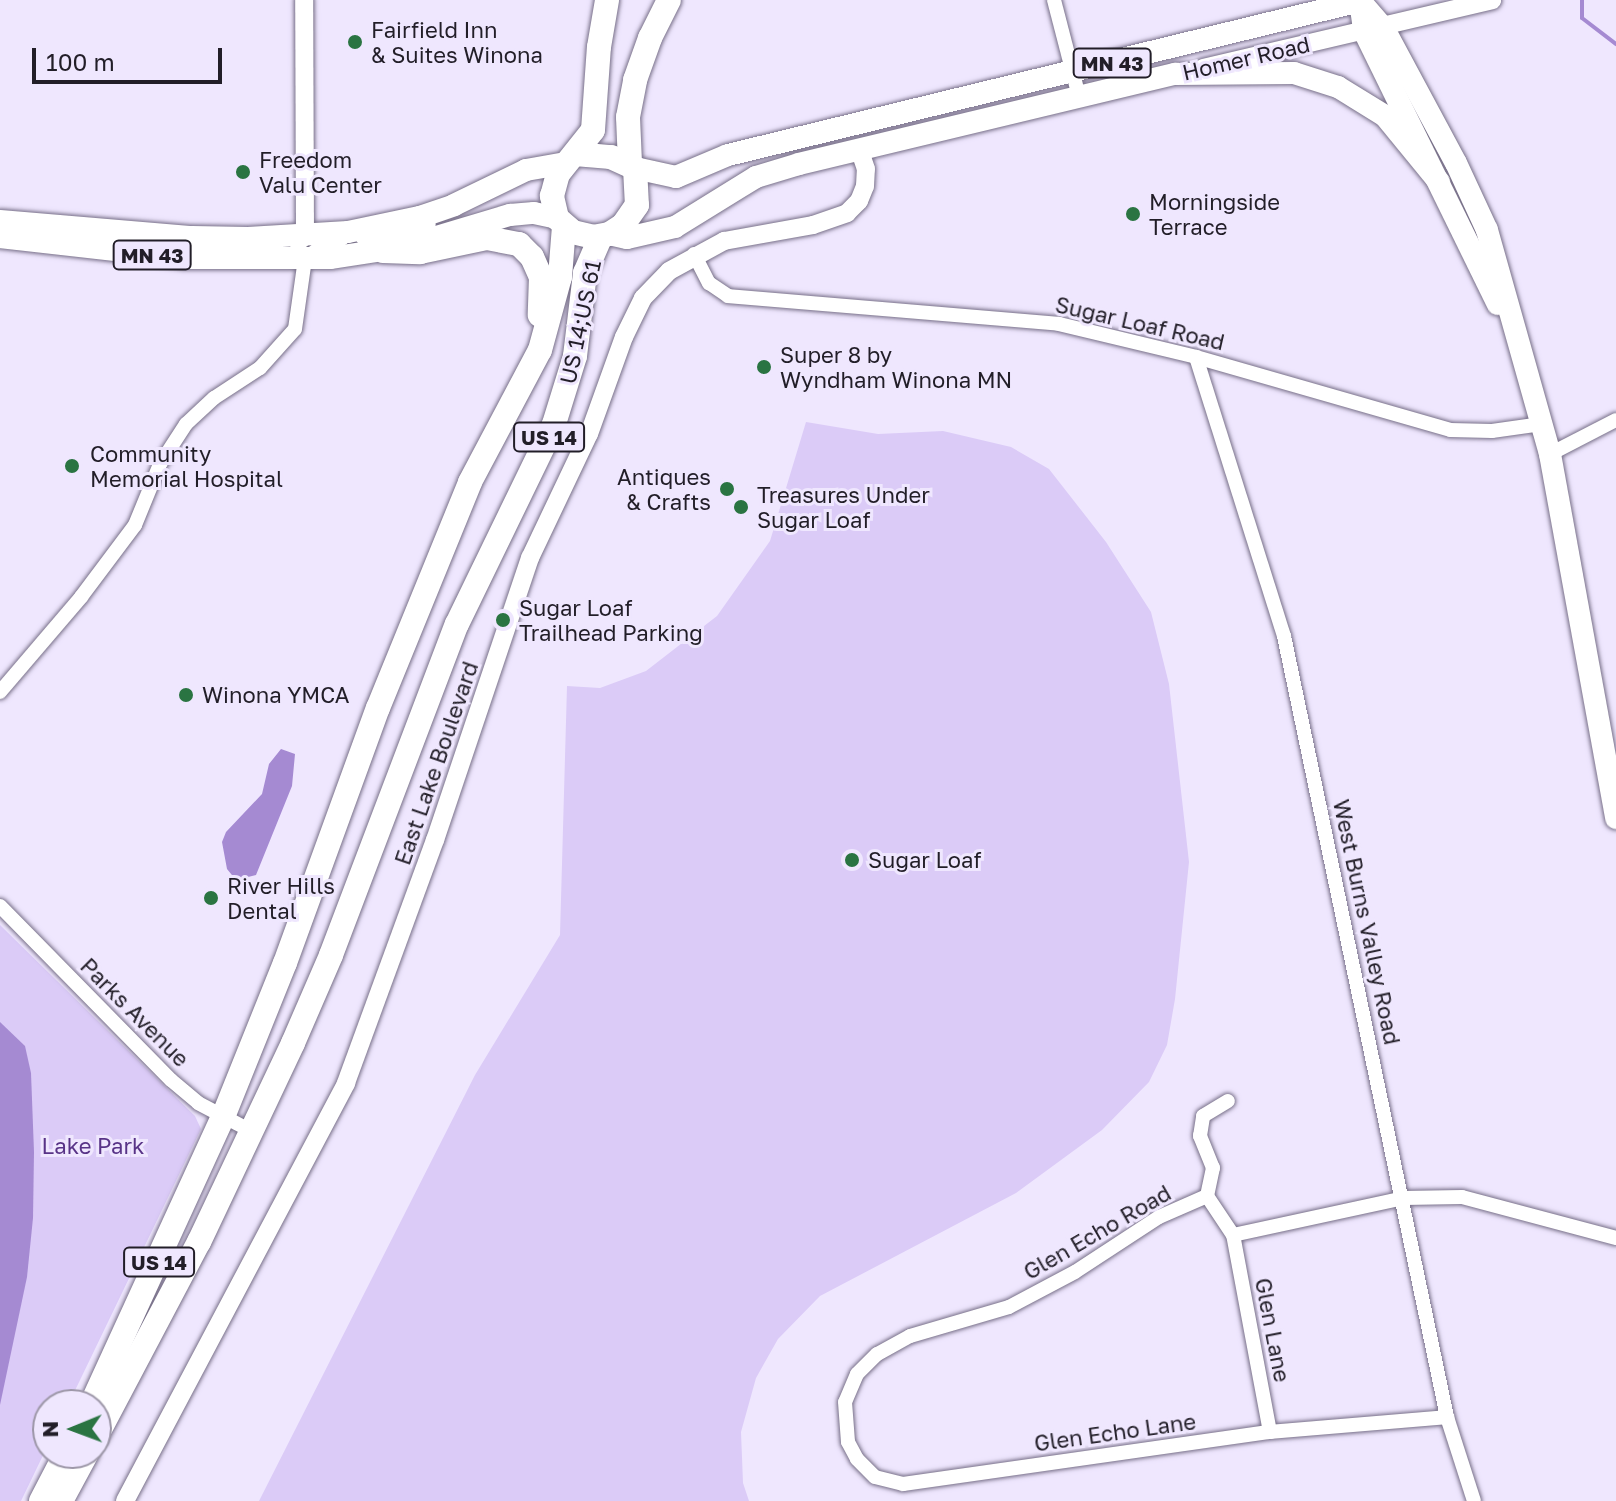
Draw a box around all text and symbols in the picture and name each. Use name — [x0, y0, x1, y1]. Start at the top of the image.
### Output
place label: Fairfield Inn & Suites Winona — [371, 16, 543, 68]
street label: Homer Road — [1180, 31, 1312, 85]
scale bar — [36, 32, 226, 82]
marker: Fairfield Inn & Suites Winona — [346, 33, 364, 51]
text: 100 m — [46, 47, 115, 76]
road number: MN 43 — [1072, 47, 1152, 79]
place label: Freedom Valu Center — [259, 146, 382, 198]
marker: Freedom Valu Center — [234, 163, 252, 181]
place label: Morningside Terrace — [1149, 188, 1280, 240]
marker: Morningside Terrace — [1124, 205, 1142, 223]
road number: MN 43 — [112, 239, 192, 271]
street label: US 14;US 61 — [554, 258, 606, 386]
street label: Sugar Loaf Road — [1053, 291, 1227, 355]
place label: Super 8 by Wyndham Winona MN — [780, 341, 1012, 392]
marker: Super 8 by Wyndham Winona MN — [755, 358, 773, 376]
road number: US 14 — [513, 421, 585, 453]
place label: Community Memorial Hospital — [90, 440, 283, 492]
marker: Community Memorial Hospital — [61, 455, 83, 477]
place label: Antiques & Crafts — [617, 463, 711, 514]
marker: Antiques & Crafts — [718, 480, 736, 498]
place label: Treasures Under Sugar Loaf — [757, 481, 930, 532]
marker: Treasures Under Sugar Loaf — [732, 498, 750, 516]
place label: Sugar Loaf Trailhead Parking — [519, 594, 703, 646]
marker: Sugar Loaf Trailhead Parking — [494, 611, 512, 629]
street label: East Lake Boulevard — [389, 658, 483, 868]
place label: Winona YMCA — [202, 682, 349, 708]
marker: Winona YMCA — [177, 686, 195, 704]
street label: West Burns Valley Road — [1328, 797, 1406, 1047]
place label: Sugar Loaf — [868, 847, 981, 873]
marker: Sugar Loaf — [843, 851, 861, 869]
place label: River Hills Dental — [227, 872, 335, 924]
marker: River Hills Dental — [202, 889, 220, 907]
street label: Parks Avenue — [75, 952, 195, 1072]
park label: Lake Park — [41, 1133, 145, 1159]
street label: Glen Echo Road — [1019, 1179, 1175, 1285]
road number: US 14 — [123, 1246, 195, 1278]
street label: Glen Lane — [1250, 1276, 1296, 1384]
north arrow — [32, 1389, 112, 1469]
street label: Glen Echo Lane — [1032, 1408, 1198, 1456]
text: N — [36, 1421, 63, 1438]

